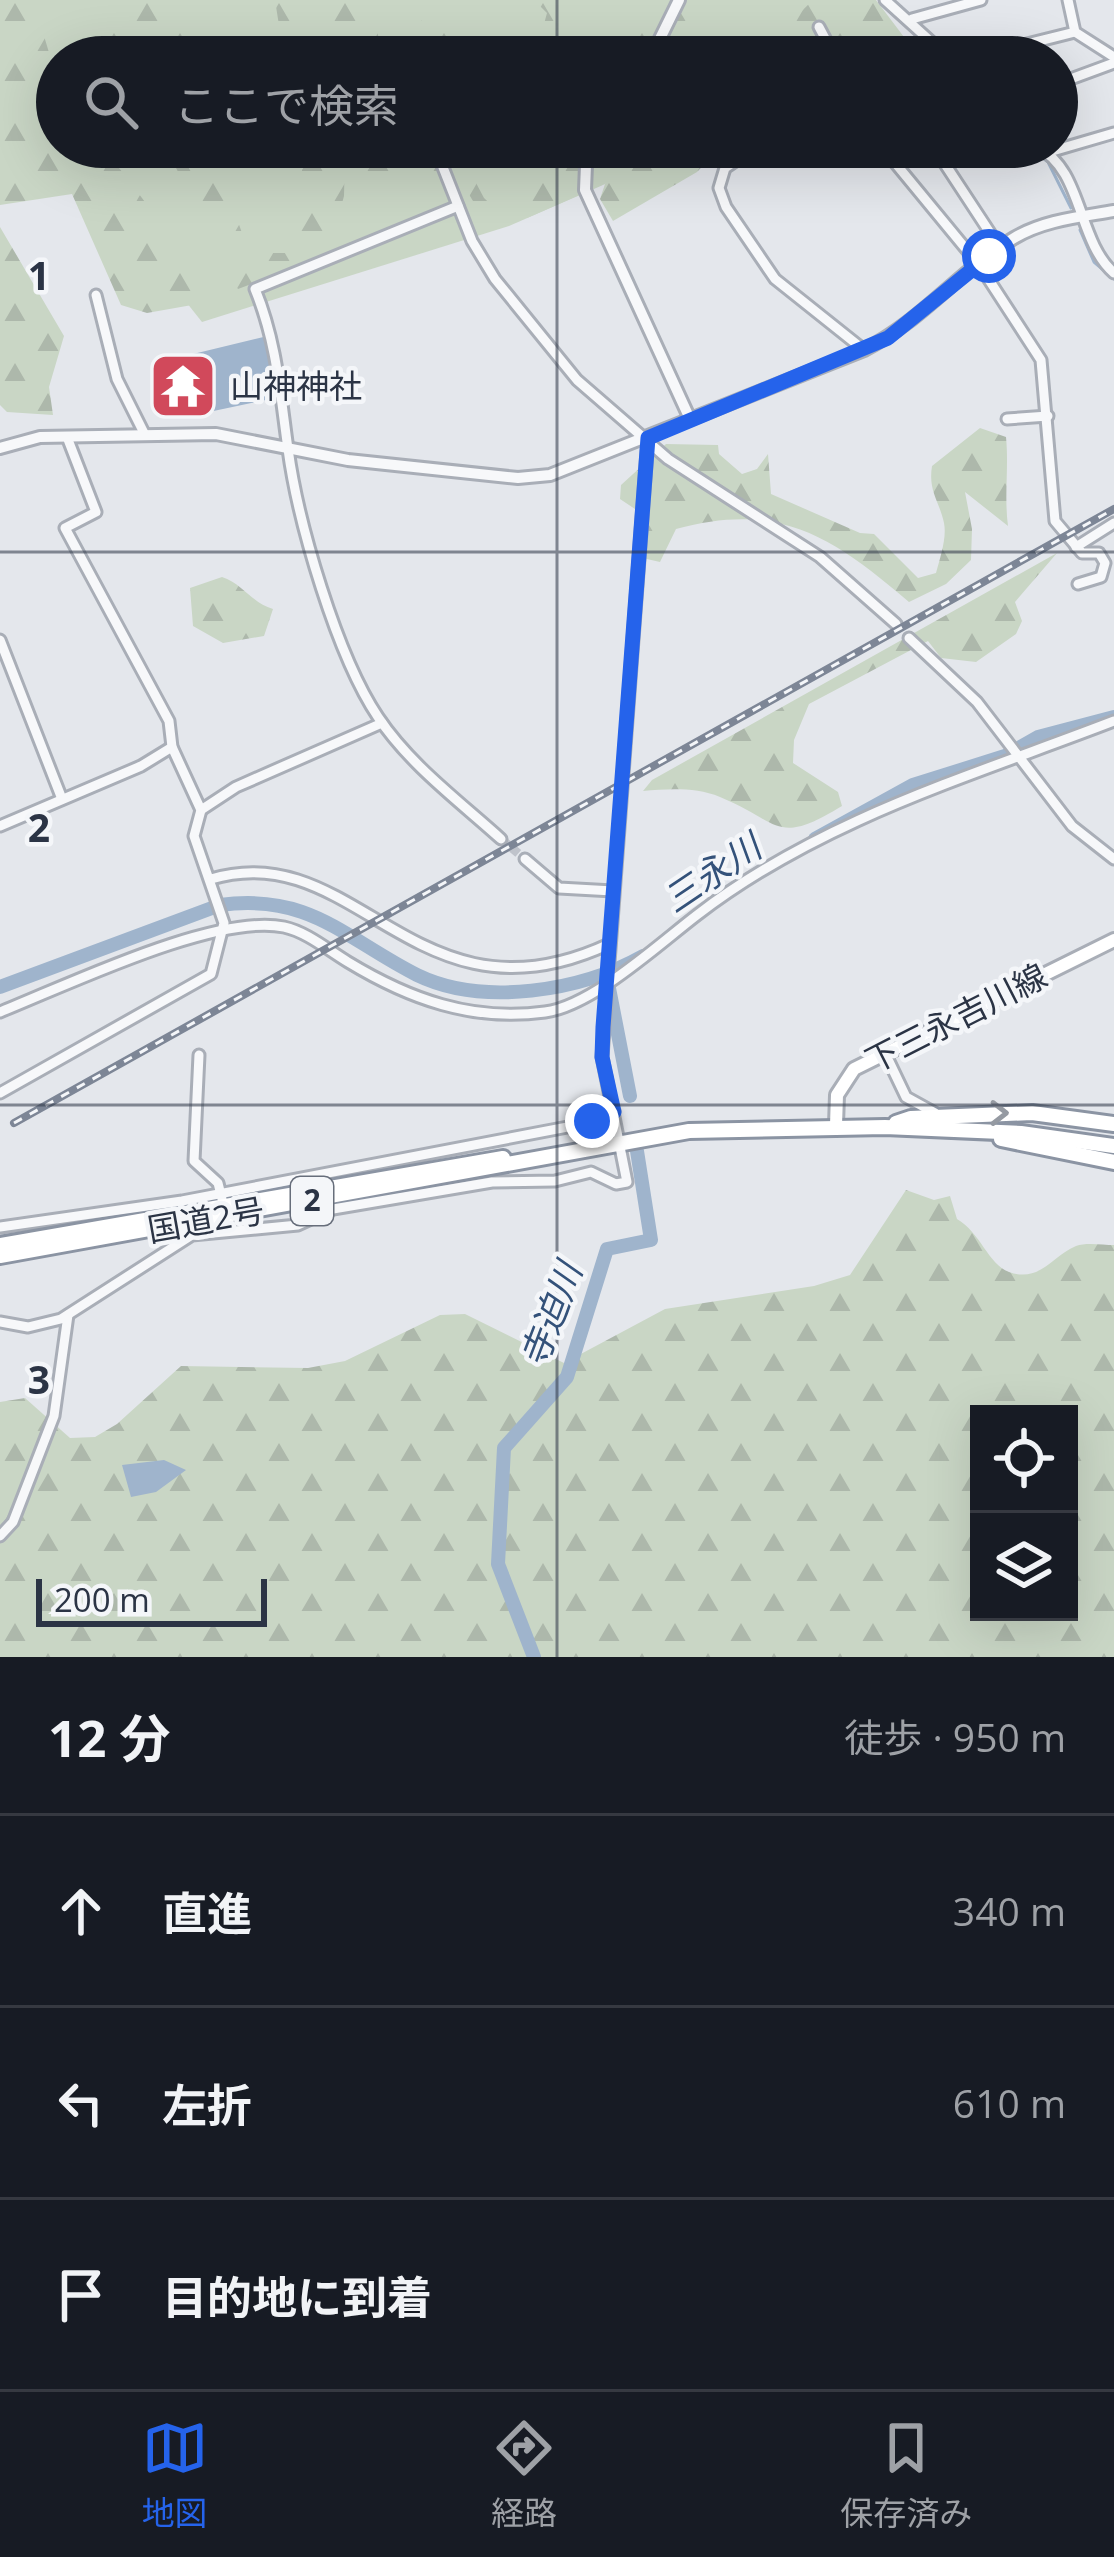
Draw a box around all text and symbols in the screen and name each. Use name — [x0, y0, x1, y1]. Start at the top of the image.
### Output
search box — [36, 36, 1078, 168]
icon: search — [78, 69, 144, 135]
text: ここで検索 — [174, 74, 399, 135]
route start — [962, 229, 1016, 283]
text: 1 — [28, 248, 50, 301]
temple icon: 山神神社 — [148, 351, 218, 421]
place label: 山神神社 — [230, 363, 362, 408]
text: 2 — [28, 800, 50, 853]
water label: 三永川 — [653, 820, 773, 923]
street label: 下三永吉川線 — [857, 953, 1054, 1083]
route end — [565, 1094, 619, 1148]
one-way arrow — [991, 1100, 1009, 1126]
road number: 2 — [291, 1177, 333, 1225]
street label: 国道2号 — [144, 1187, 268, 1252]
water label: 寺迫川 — [508, 1252, 594, 1374]
text: 3 — [28, 1352, 50, 1405]
map controls — [970, 1405, 1078, 1621]
button: locate — [970, 1405, 1078, 1513]
button: layers — [970, 1513, 1078, 1621]
scale bar — [36, 1573, 267, 1626]
text: 200 m — [54, 1577, 150, 1622]
text: 12 分 — [48, 1702, 171, 1772]
text: 徒歩 · 950 m — [844, 1710, 1066, 1763]
icon: ahead — [48, 1878, 114, 1944]
text: 直進 — [162, 1882, 252, 1943]
text: 340 m — [953, 1884, 1066, 1937]
icon: left — [48, 2070, 114, 2136]
text: 左折 — [162, 2074, 252, 2135]
text: 610 m — [953, 2076, 1066, 2129]
icon: arrive — [48, 2262, 114, 2328]
text: 目的地に到着 — [162, 2266, 432, 2327]
tab: 地図 — [142, 2415, 208, 2535]
tab: 経路 — [491, 2415, 557, 2535]
tab: 保存済み — [840, 2415, 972, 2535]

